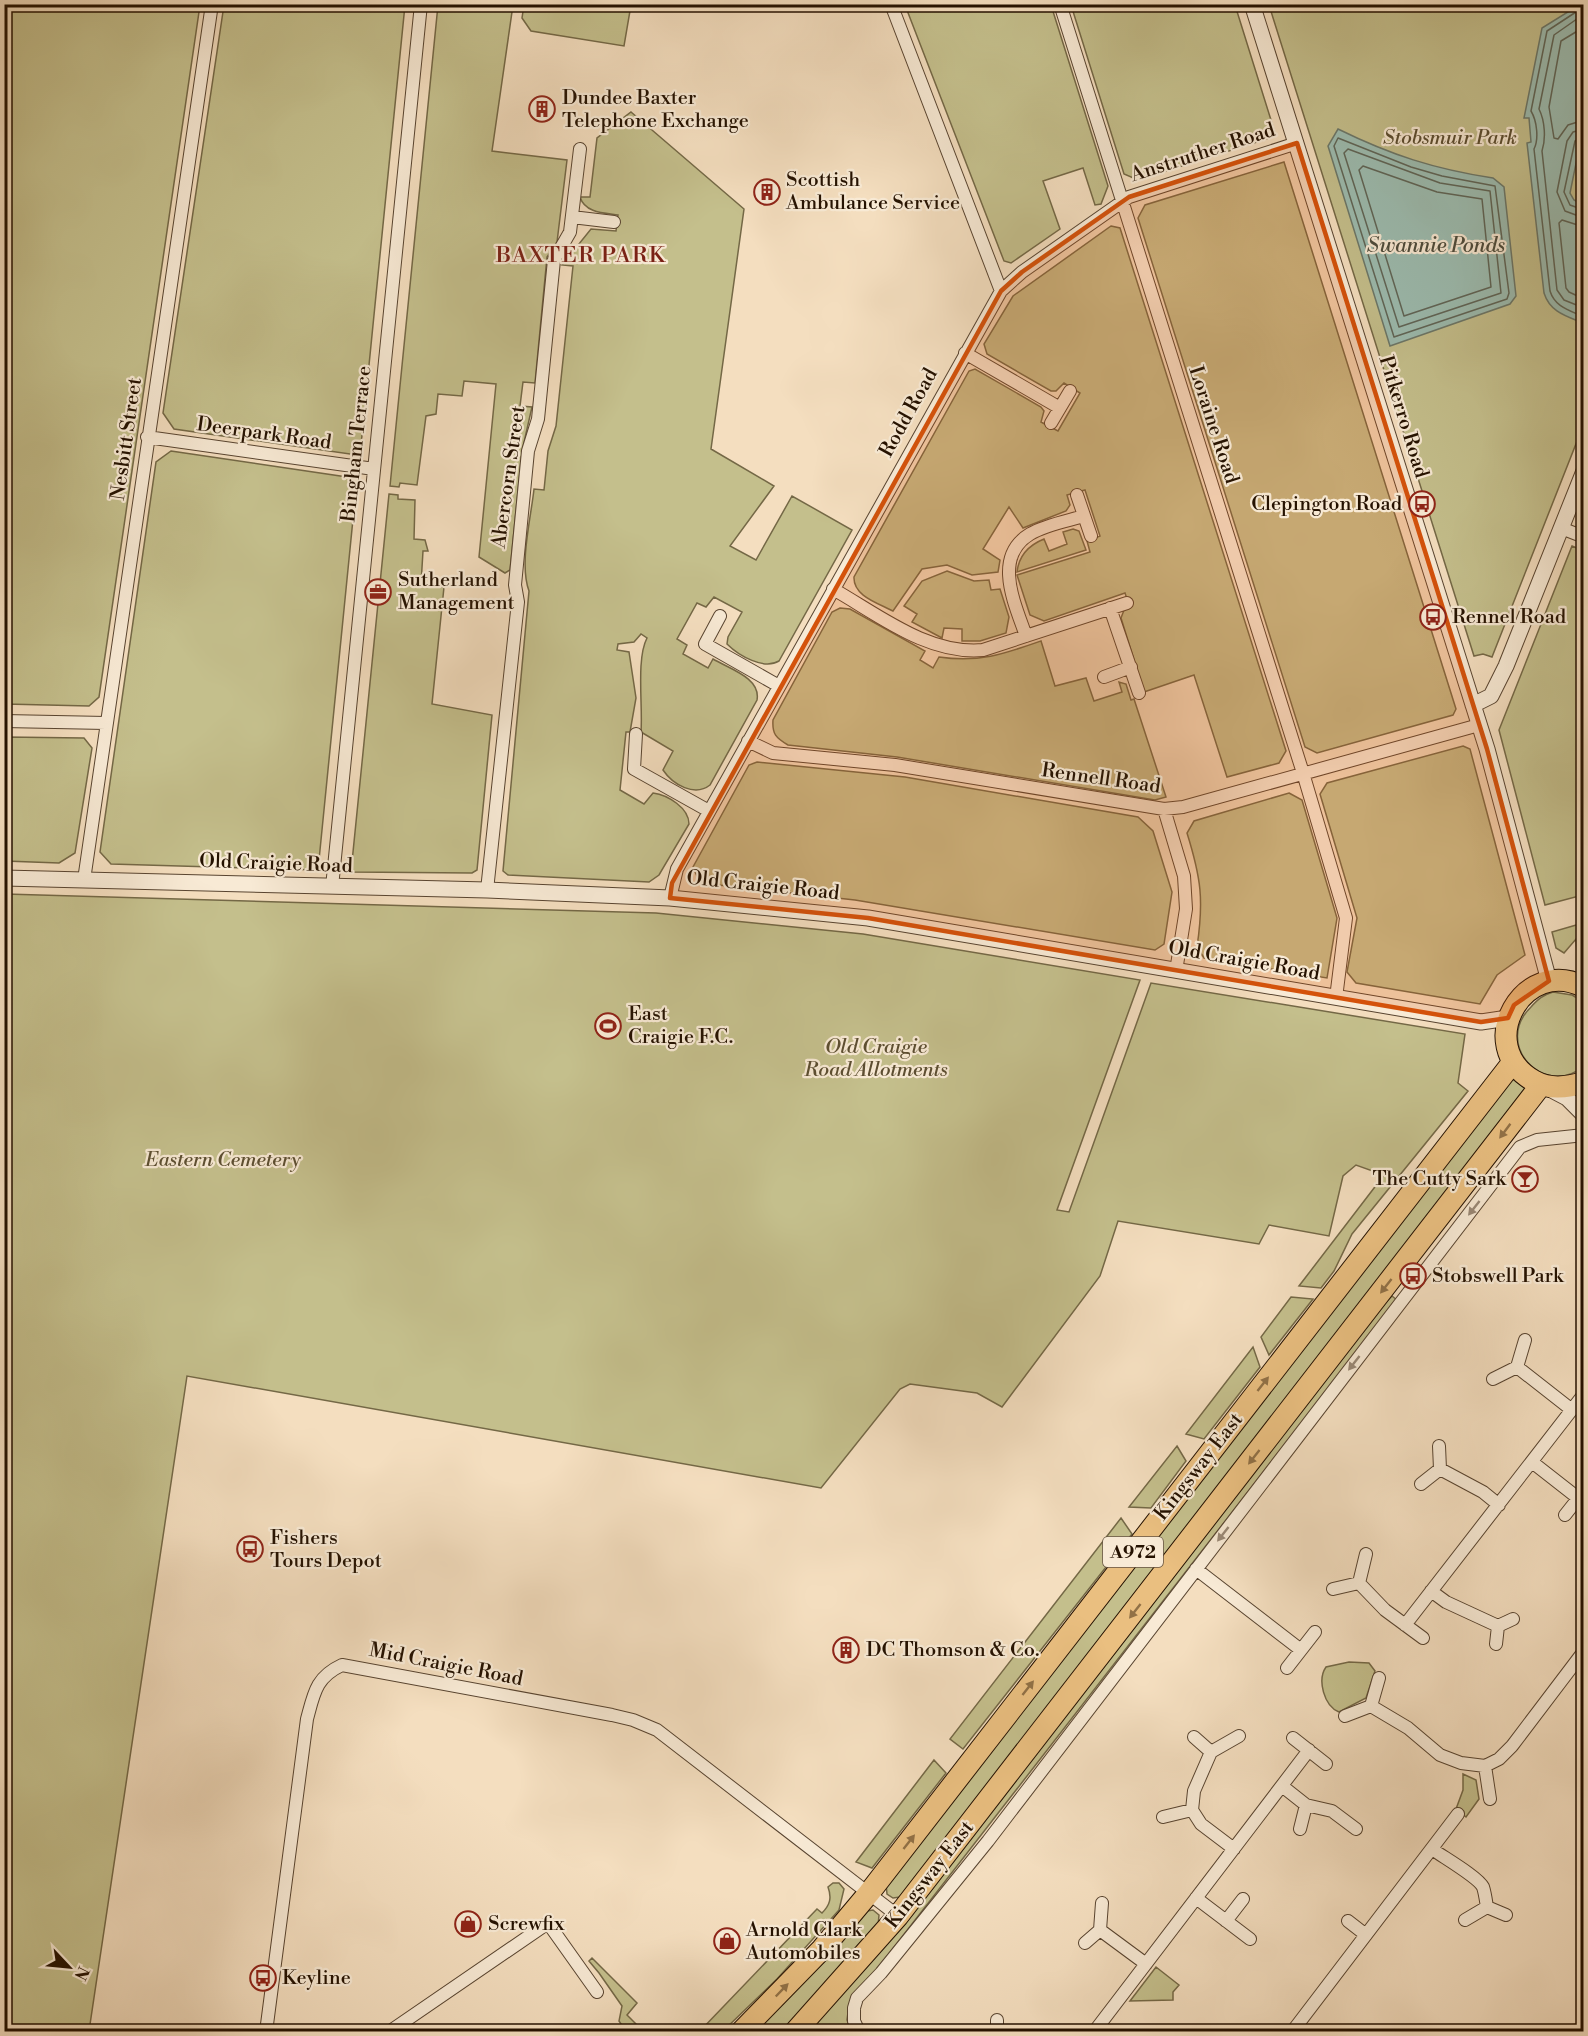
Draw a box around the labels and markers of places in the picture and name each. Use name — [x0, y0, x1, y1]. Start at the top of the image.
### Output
place label: Dundee Baxter Telephone Exchange — [562, 86, 749, 134]
building icon: Dundee Baxter Telephone Exchange — [527, 94, 557, 124]
place label: Scottish Ambulance Service — [785, 168, 960, 216]
building icon: Scottish Ambulance Service — [752, 177, 782, 207]
bus stop icon: Clepington Road — [1407, 489, 1437, 519]
place label: Clepington Road — [1251, 492, 1403, 517]
place label: Sutherland Management — [398, 568, 515, 616]
office icon: Sutherland Management — [363, 577, 393, 607]
bus stop icon: Rennel Road — [1418, 602, 1448, 632]
place label: Rennel Road — [1452, 605, 1567, 630]
place label: East Craigie F.C. — [628, 1002, 733, 1050]
sports icon: East Craigie F.C. — [593, 1011, 623, 1041]
bar icon: The Cutty Sark — [1510, 1164, 1540, 1194]
place label: The Cutty Sark — [1373, 1167, 1508, 1192]
bus stop icon: Stobswell Park — [1398, 1261, 1428, 1291]
place label: Stobswell Park — [1432, 1264, 1565, 1289]
place label: Fishers Tours Depot — [270, 1526, 382, 1574]
bus stop icon: Fishers Tours Depot — [235, 1534, 265, 1564]
building icon: DC Thomson & Co. — [831, 1635, 861, 1665]
place label: DC Thomson & Co. — [866, 1638, 1040, 1663]
shop icon: Screwfix — [453, 1909, 483, 1939]
place label: Screwfix — [488, 1912, 565, 1937]
place label: Arnold Clark Automobiles — [745, 1918, 863, 1966]
shop icon: Arnold Clark Automobiles — [712, 1926, 742, 1956]
bus stop icon: Keyline — [248, 1963, 278, 1993]
place label: Keyline — [282, 1966, 351, 1991]

